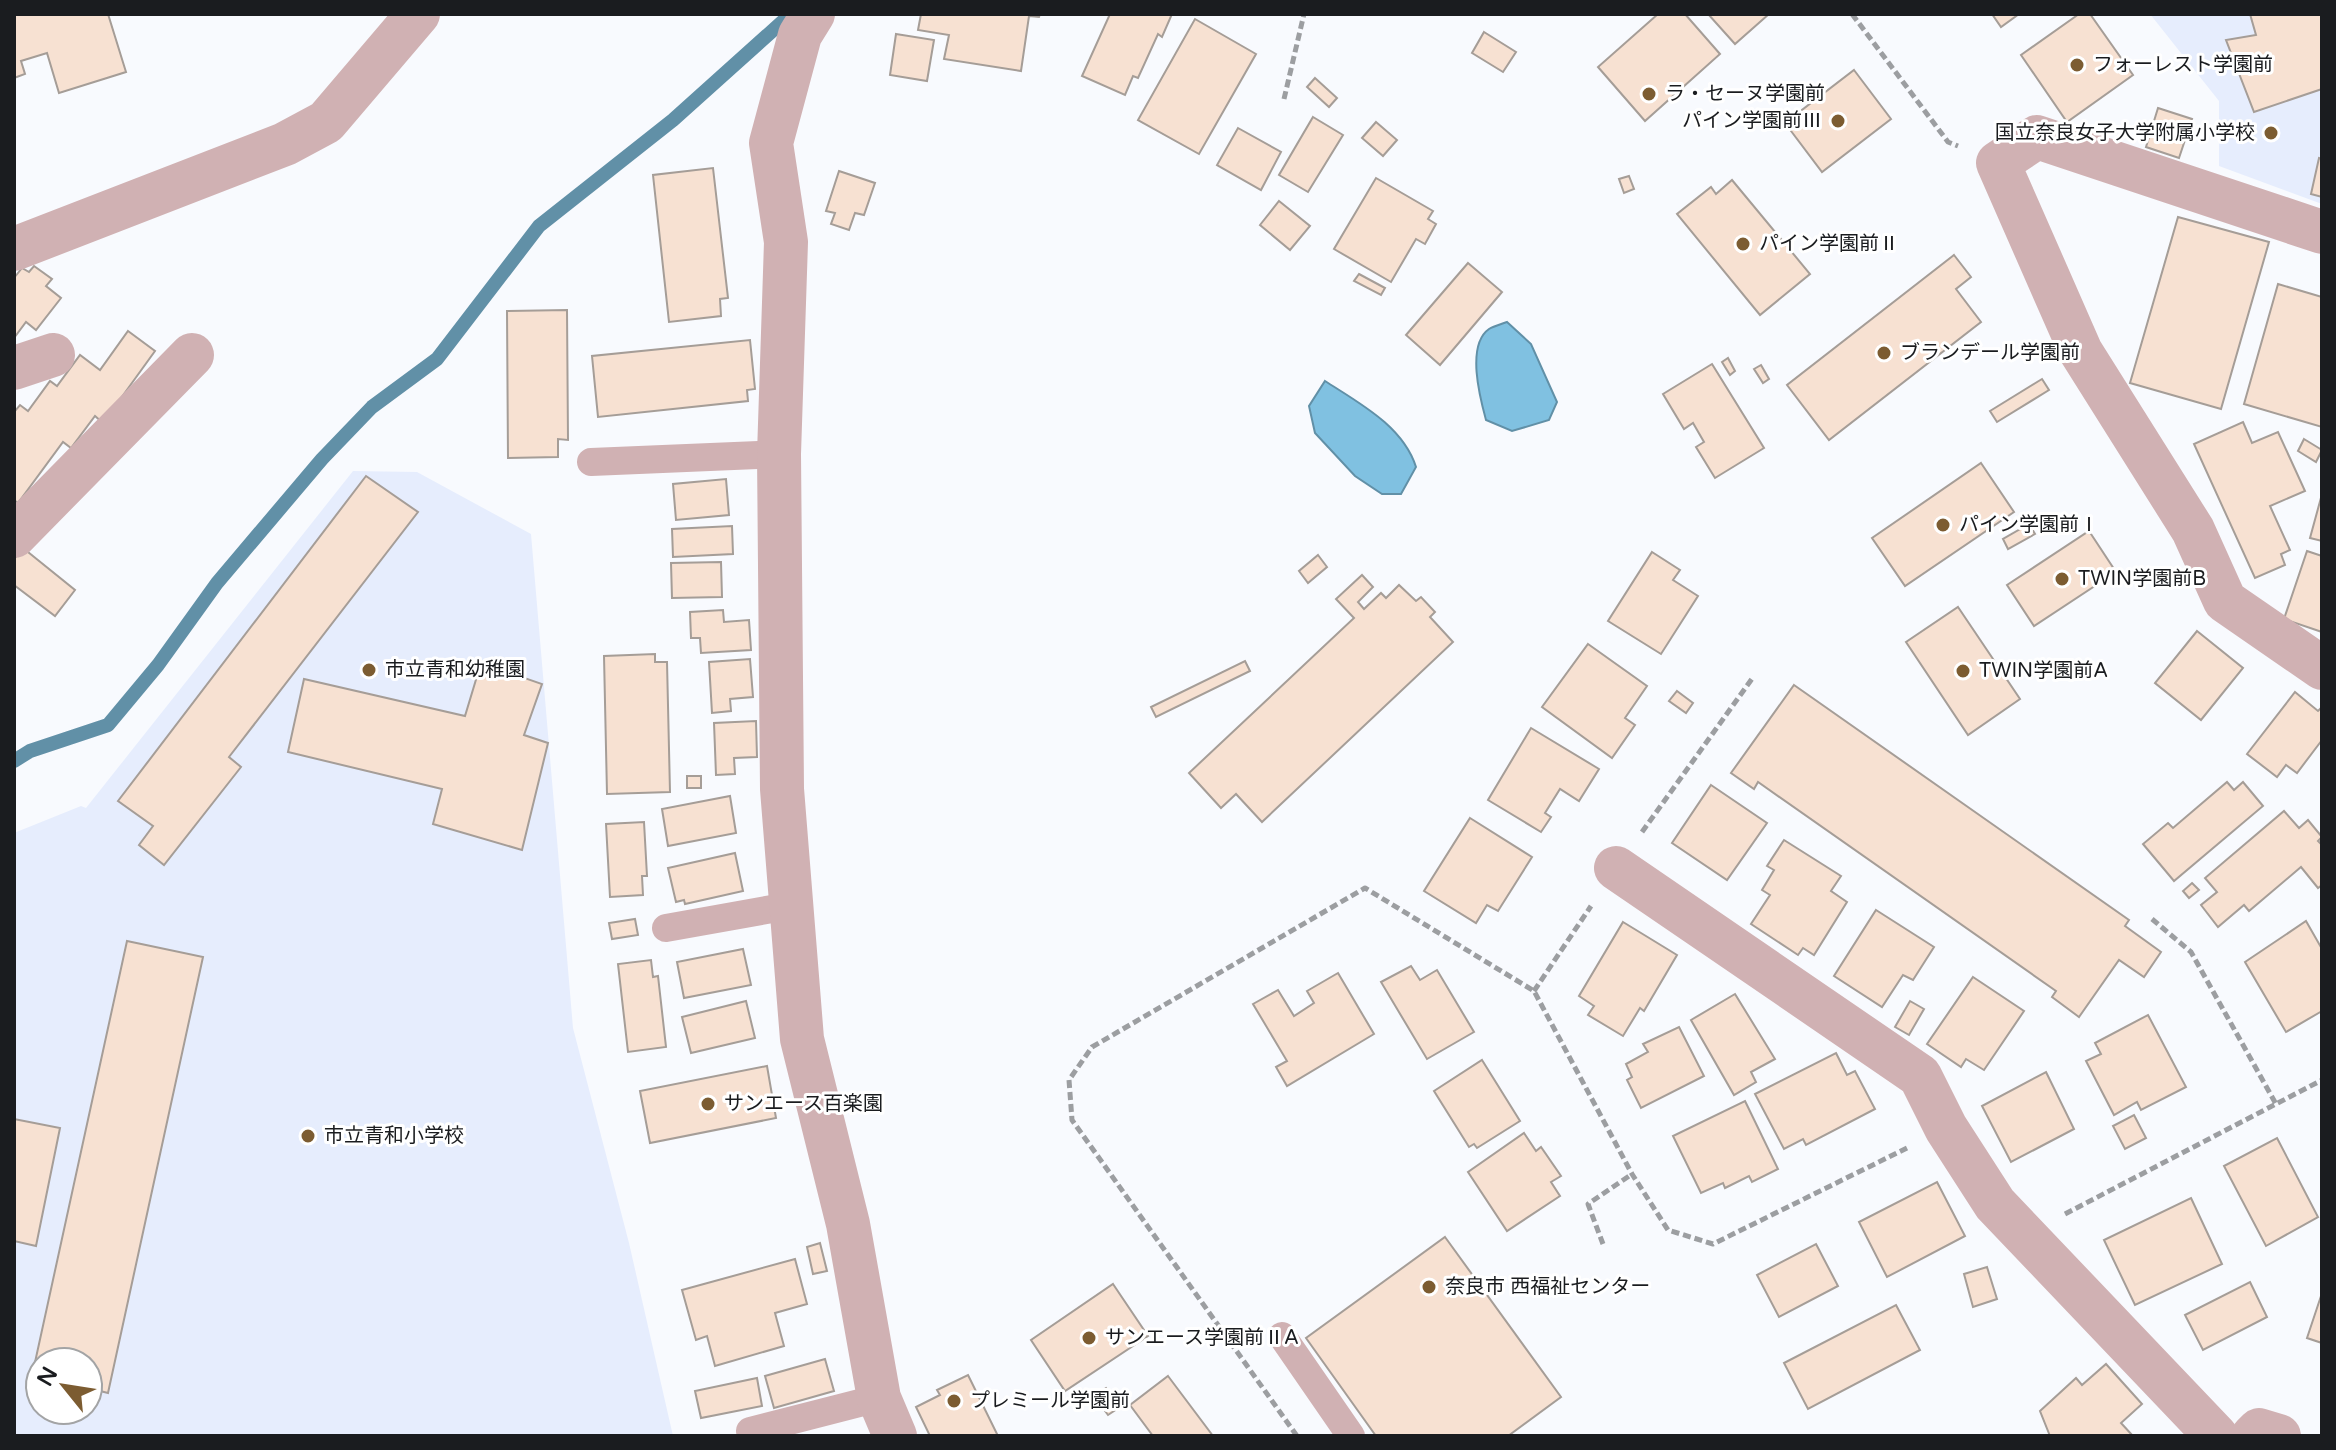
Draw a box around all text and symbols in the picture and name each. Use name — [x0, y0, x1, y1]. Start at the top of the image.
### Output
place label: フォーレスト学園前 — [2093, 53, 2273, 77]
marker: フォーレスト学園前 — [2068, 56, 2086, 74]
place label: ラ・セーヌ学園前 — [1665, 82, 1825, 106]
marker: ラ・セーヌ学園前 — [1640, 85, 1658, 103]
place label: パイン学園前Ⅲ — [1682, 109, 1822, 133]
marker: パイン学園前Ⅲ — [1829, 112, 1847, 130]
place label: 国立奈良女子大学附属小学校 — [1995, 121, 2255, 145]
marker: 国立奈良女子大学附属小学校 — [2262, 124, 2280, 142]
place label: パイン学園前Ⅱ — [1759, 232, 1899, 256]
marker: パイン学園前Ⅱ — [1734, 235, 1752, 253]
place label: ブランデール学園前 — [1900, 341, 2080, 365]
marker: ブランデール学園前 — [1875, 344, 1893, 362]
place label: パイン学園前Ⅰ — [1959, 513, 2099, 537]
marker: パイン学園前Ⅰ — [1934, 516, 1952, 534]
place label: TWIN学園前B — [2078, 567, 2206, 591]
marker: TWIN学園前B — [2053, 570, 2071, 588]
place label: 市立青和幼稚園 — [385, 658, 525, 682]
place label: TWIN学園前A — [1979, 659, 2108, 683]
marker: 市立青和幼稚園 — [360, 661, 378, 679]
marker: TWIN学園前A — [1954, 662, 1972, 680]
place label: サンエース百楽園 — [724, 1092, 883, 1116]
marker: サンエース百楽園 — [699, 1095, 717, 1113]
place label: 市立青和小学校 — [324, 1124, 464, 1148]
marker: 市立青和小学校 — [299, 1127, 317, 1145]
place label: 奈良市 西福祉センター — [1445, 1275, 1650, 1299]
marker: 奈良市 西福祉センター — [1420, 1278, 1438, 1296]
place label: サンエース学園前ⅡA — [1105, 1326, 1299, 1350]
marker: サンエース学園前ⅡA — [1080, 1329, 1098, 1347]
north arrow — [24, 1346, 104, 1426]
text: N — [32, 1362, 63, 1391]
place label: プレミール学園前 — [970, 1389, 1130, 1413]
marker: プレミール学園前 — [945, 1392, 963, 1410]

